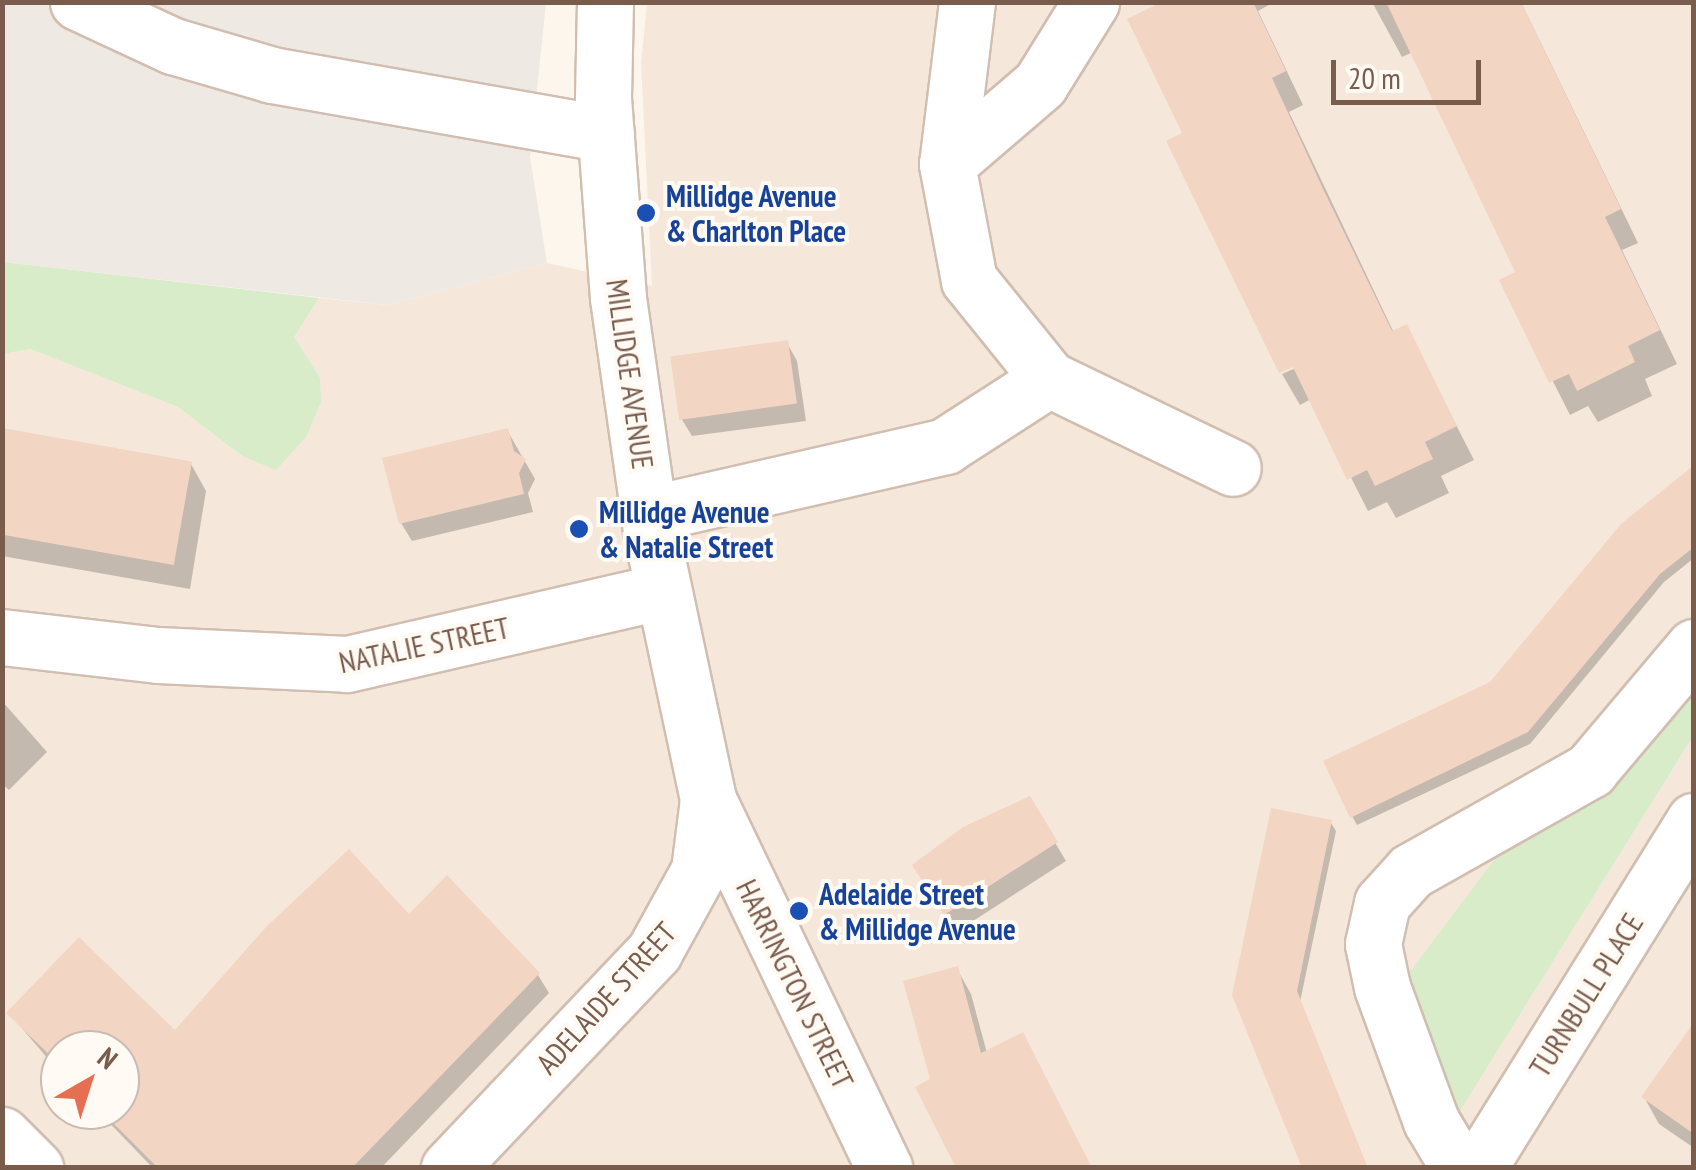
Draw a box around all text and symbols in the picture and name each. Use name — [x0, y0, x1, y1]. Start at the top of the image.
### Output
scale bar — [1336, 40, 1486, 102]
text: 20 m — [1348, 58, 1401, 97]
place label: Millidge Avenue & Charlton Place — [666, 178, 847, 248]
marker: Millidge Avenue & Charlton Place — [635, 202, 657, 224]
street label: MILLIDGE AVENUE — [599, 276, 661, 472]
place label: Millidge Avenue & Natalie Street — [599, 494, 773, 564]
marker: Millidge Avenue & Natalie Street — [568, 518, 590, 540]
street label: NATALIE STREET — [336, 609, 512, 681]
street label: HARRINGTON STREET — [729, 874, 861, 1094]
place label: Adelaide Street & Millidge Avenue — [819, 876, 1017, 946]
marker: Adelaide Street & Millidge Avenue — [788, 900, 810, 922]
street label: TURNBULL PLACE — [1521, 906, 1651, 1084]
street label: ADELAIDE STREET — [529, 915, 683, 1081]
north arrow — [40, 1030, 140, 1130]
text: N — [90, 1039, 125, 1077]

